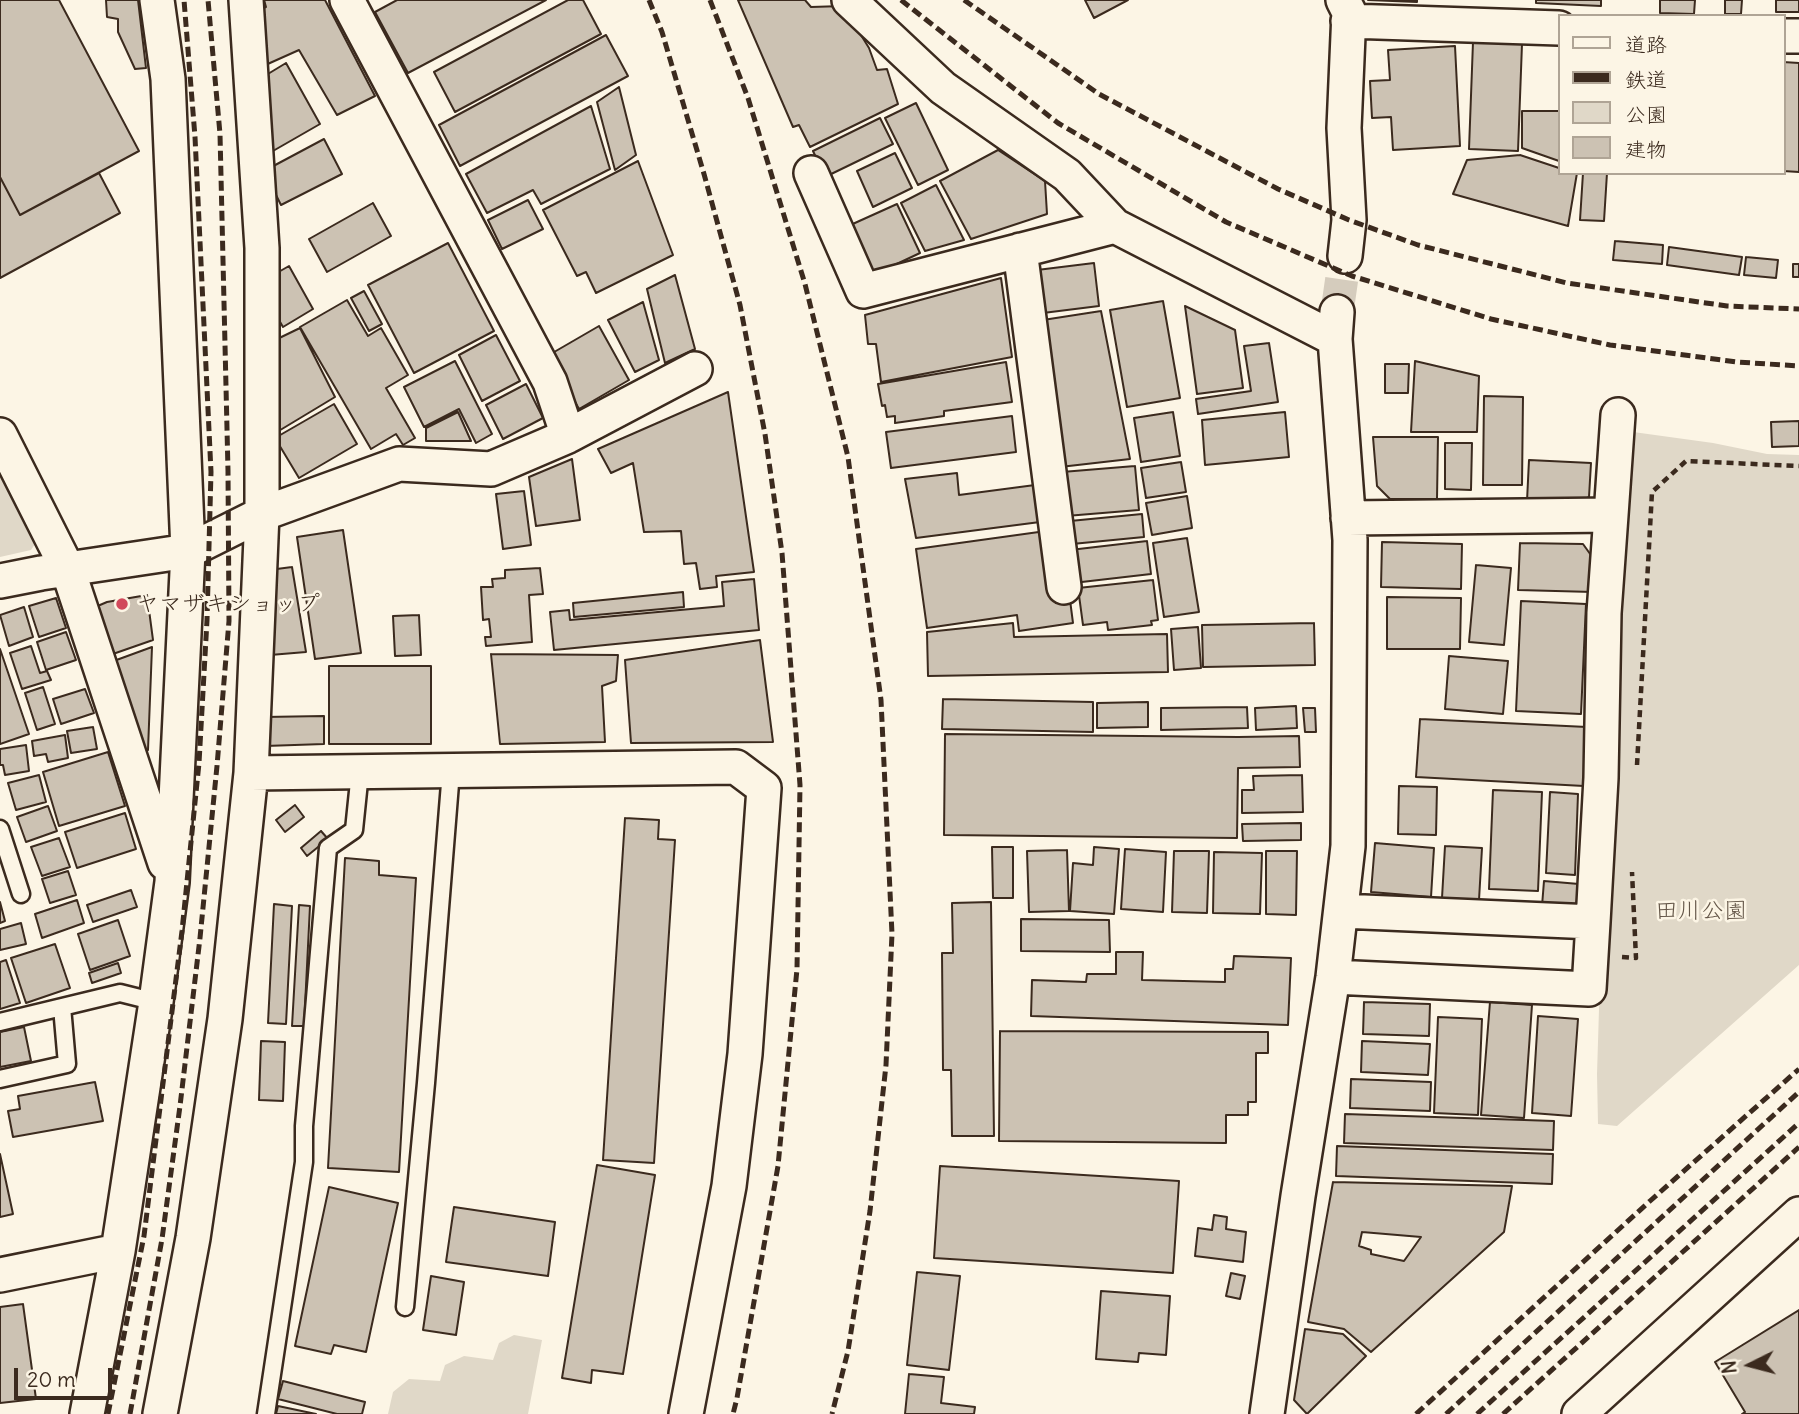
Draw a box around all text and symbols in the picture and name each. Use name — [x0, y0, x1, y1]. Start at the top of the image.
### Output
legend — [1558, 14, 1785, 175]
text: 道路 — [1625, 31, 1667, 58]
text: 鉄道 — [1625, 66, 1667, 93]
text: 公園 — [1625, 101, 1667, 128]
text: 建物 — [1625, 136, 1667, 163]
place label: ヤマザキショップ — [136, 590, 320, 618]
marker: ヤマザキショップ — [114, 596, 130, 612]
park label: 田川公園 — [1655, 897, 1747, 925]
north arrow — [1715, 1330, 1785, 1400]
scale bar — [18, 1354, 116, 1398]
text: N — [1716, 1359, 1742, 1375]
text: 20 m — [27, 1366, 76, 1393]

